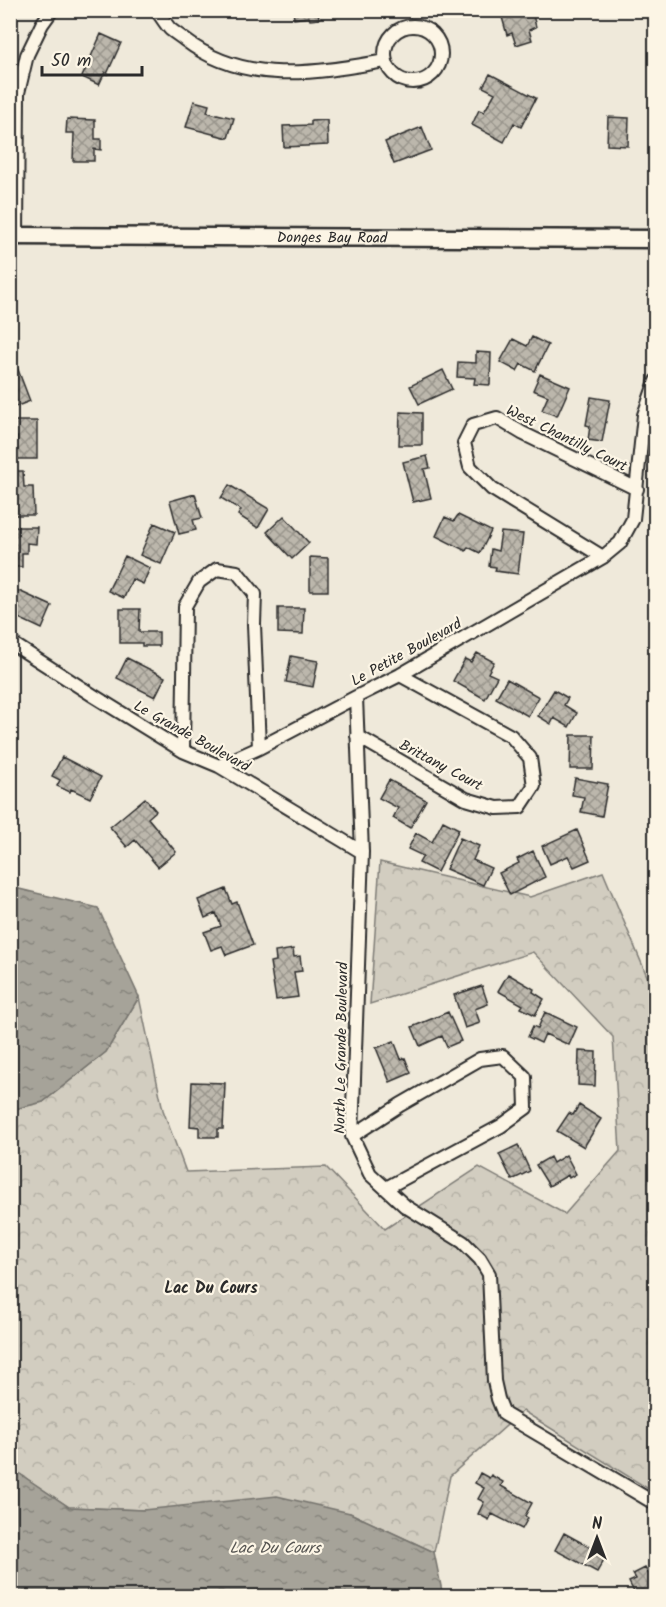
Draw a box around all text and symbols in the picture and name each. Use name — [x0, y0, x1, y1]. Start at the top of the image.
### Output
scale bar — [42, 39, 142, 77]
text: 50 m — [51, 47, 91, 76]
street label: Donges Bay Road — [277, 226, 388, 251]
street label: West Chantilly Court — [502, 399, 631, 479]
street label: Le Petite Boulevard — [347, 612, 467, 693]
street label: Le Grande Boulevard — [129, 695, 255, 779]
street label: Brittany Court — [394, 734, 487, 798]
street label: North Le Grande Boulevard — [329, 961, 356, 1134]
district label: Lac Du Cours — [164, 1276, 258, 1301]
north arrow — [567, 1508, 627, 1568]
text: N — [592, 1512, 602, 1537]
water label: Lac Du Cours — [230, 1536, 323, 1561]

